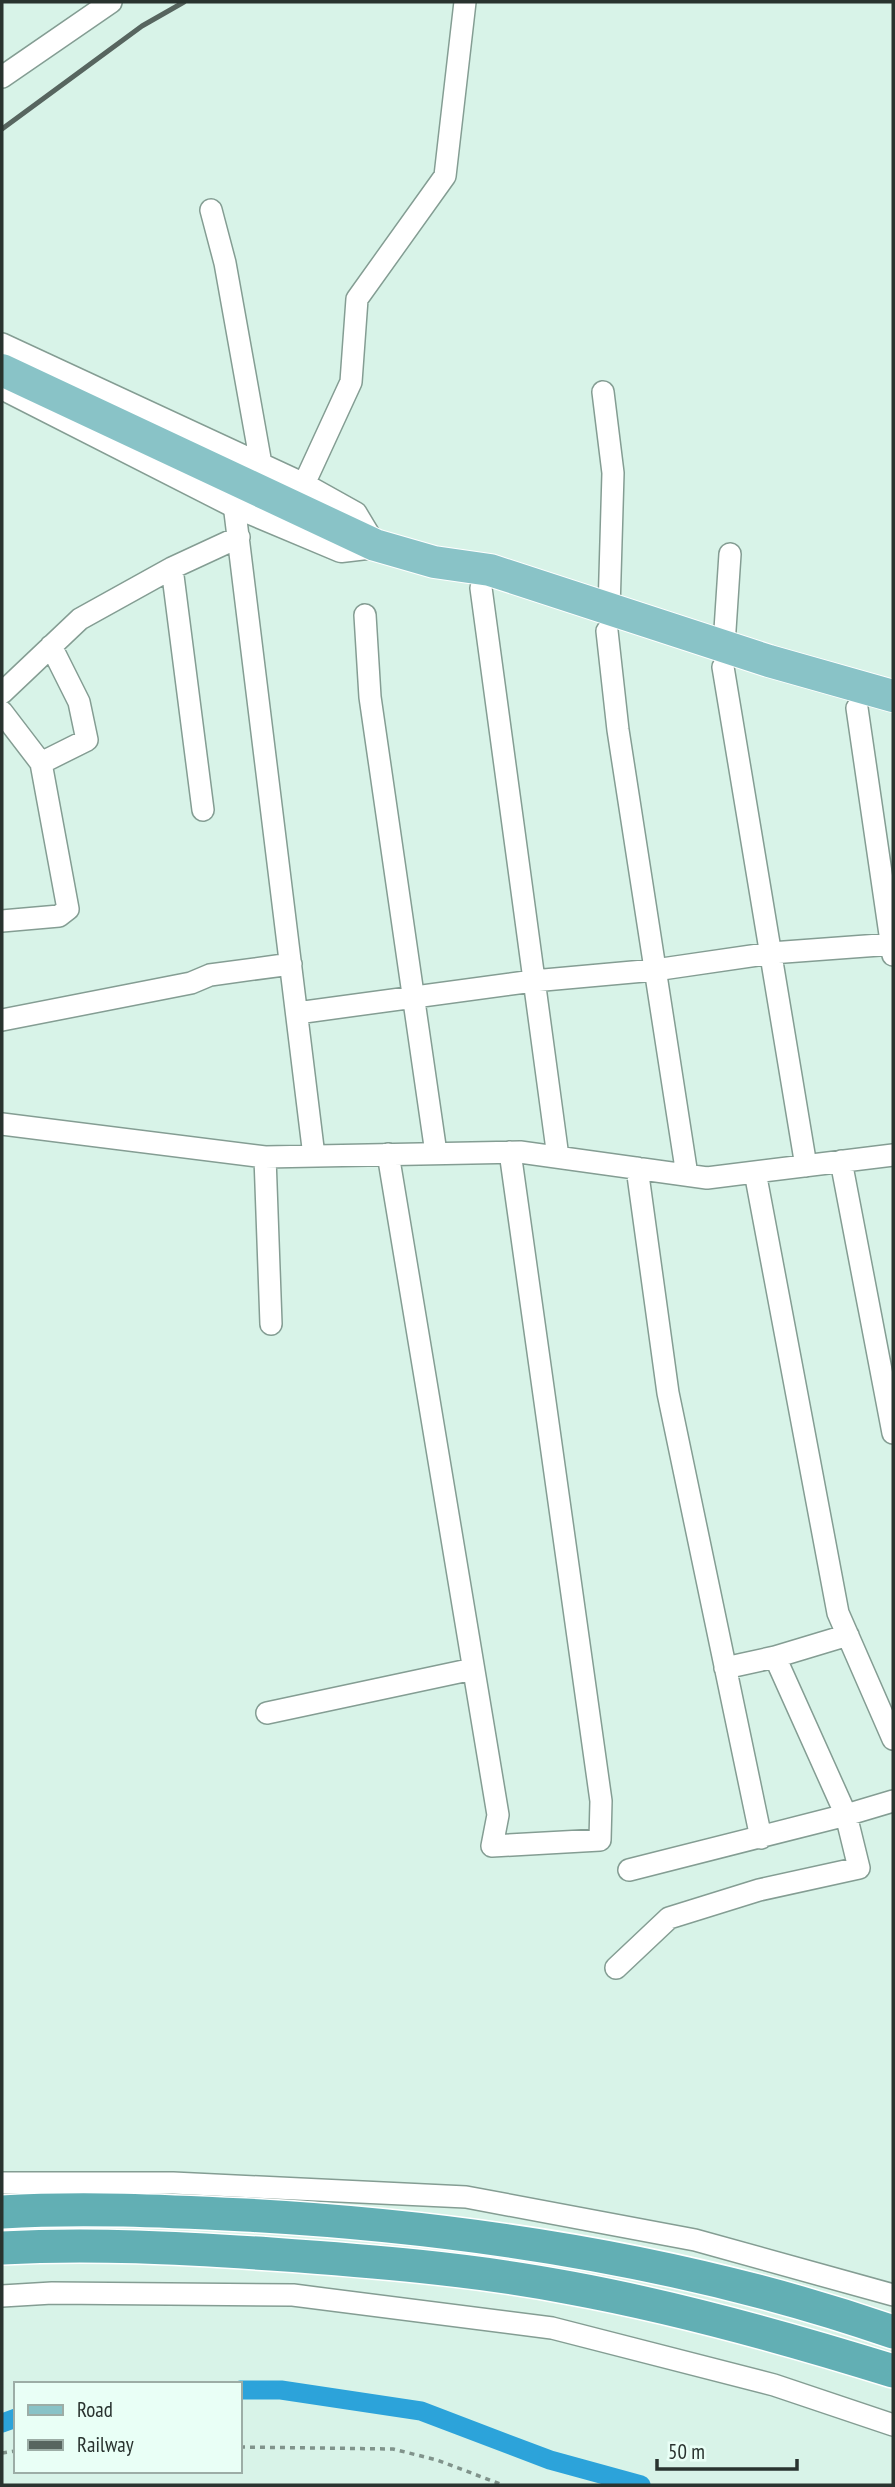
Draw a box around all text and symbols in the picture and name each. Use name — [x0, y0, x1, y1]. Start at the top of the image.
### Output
legend — [14, 2382, 242, 2473]
text: Road — [77, 2396, 113, 2423]
scale bar — [657, 2428, 797, 2472]
text: Railway — [77, 2431, 134, 2458]
text: 50 m — [668, 2438, 705, 2465]

